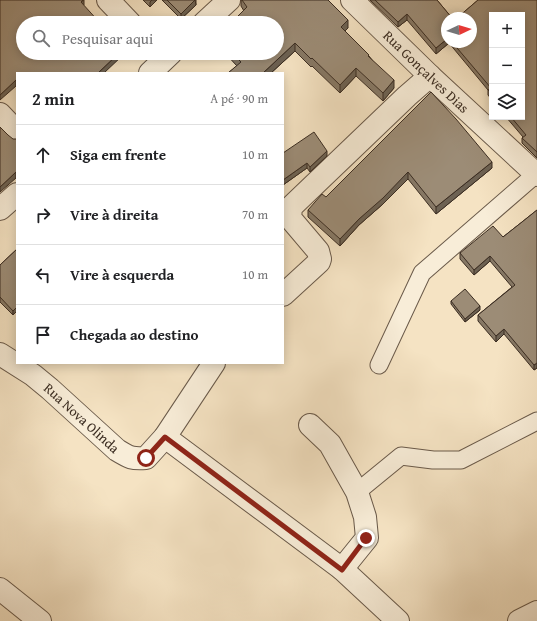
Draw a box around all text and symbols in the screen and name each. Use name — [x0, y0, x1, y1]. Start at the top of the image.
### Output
north arrow — [441, 12, 477, 48]
map controls — [489, 12, 525, 120]
button: + — [489, 12, 525, 48]
search box — [16, 16, 284, 60]
street label: Rua Gonçalves Dias — [379, 26, 474, 117]
icon: search — [30, 27, 52, 49]
text: Pesquisar aqui — [62, 28, 153, 49]
button: − — [489, 48, 525, 84]
button: layers — [489, 84, 525, 120]
text: 2 min — [32, 86, 74, 111]
text: A pé · 90 m — [210, 89, 268, 108]
icon: ahead — [32, 144, 54, 166]
text: Siga em frente — [70, 144, 166, 165]
text: 10 m — [242, 145, 268, 164]
icon: right — [32, 204, 54, 226]
text: Vire à direita — [70, 204, 158, 225]
text: 70 m — [242, 205, 268, 224]
icon: left — [32, 264, 54, 286]
text: Vire à esquerda — [70, 264, 174, 285]
text: 10 m — [242, 265, 268, 284]
icon: arrive — [32, 324, 54, 346]
text: Chegada ao destino — [70, 324, 198, 345]
street label: Rua Nova Olinda — [40, 378, 124, 458]
route start — [137, 449, 155, 467]
route end — [357, 529, 375, 547]

